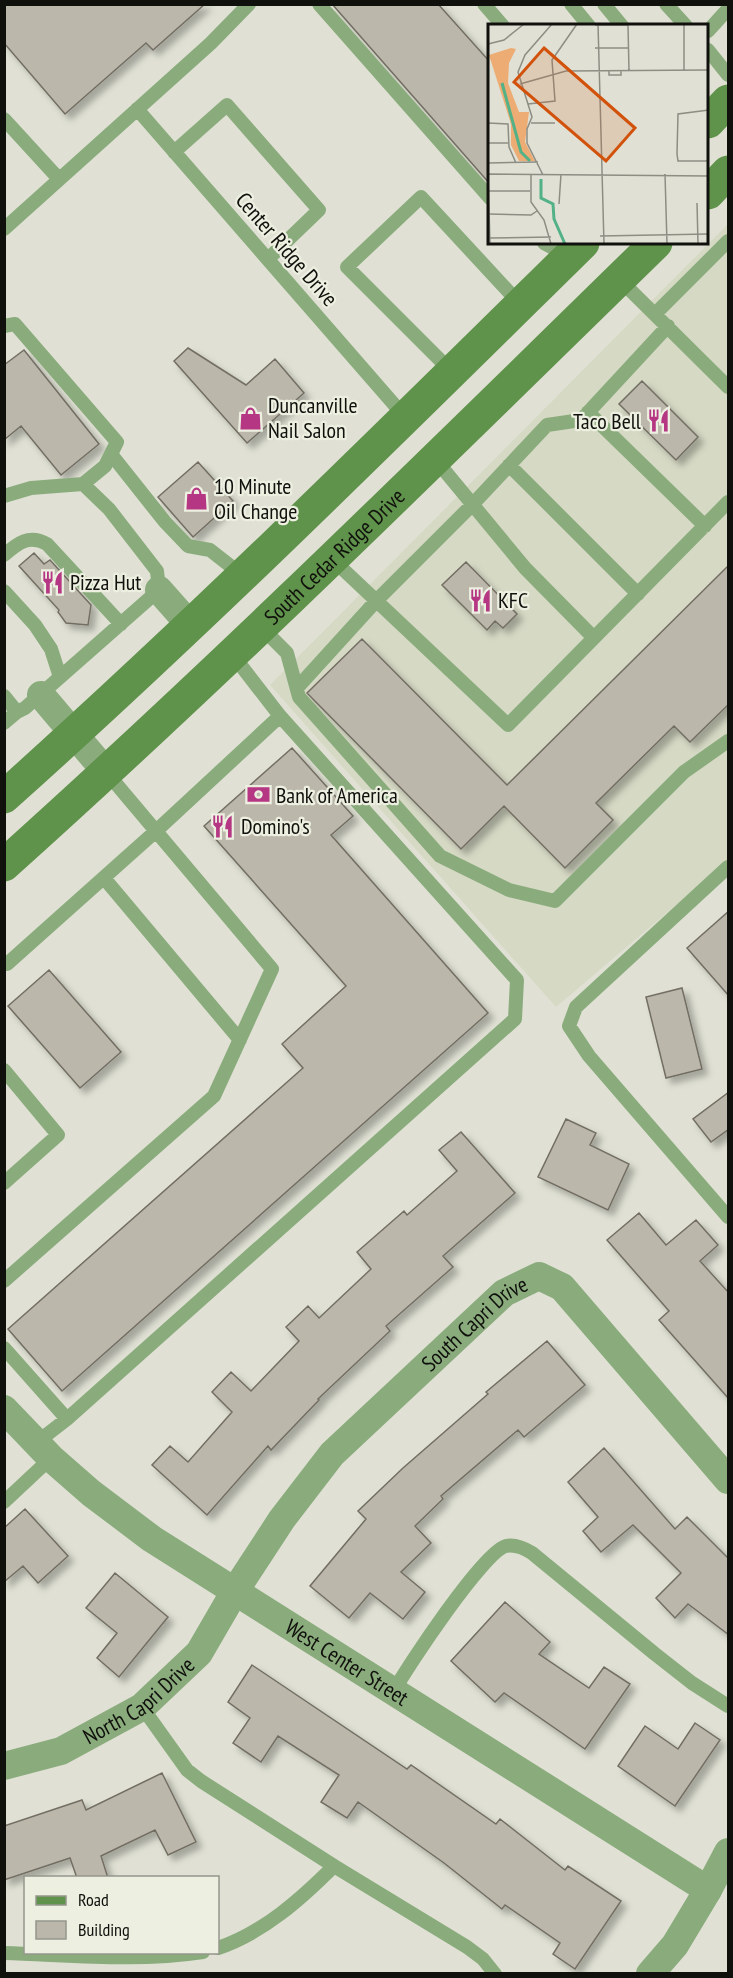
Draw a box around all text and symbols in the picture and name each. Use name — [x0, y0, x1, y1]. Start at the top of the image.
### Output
inset map — [488, 24, 709, 244]
street label: Center Ridge Drive — [230, 186, 344, 312]
place label: Duncanville Nail Salon — [268, 391, 358, 444]
shop icon: Duncanville Nail Salon — [237, 405, 263, 431]
place label: Taco Bell — [573, 407, 642, 435]
restaurant icon: Taco Bell — [646, 408, 672, 434]
place label: 10 Minute Oil Change — [214, 472, 297, 525]
street label: South Cedar Ridge Drive — [258, 482, 410, 631]
shop icon: 10 Minute Oil Change — [183, 486, 209, 512]
place label: Pizza Hut — [70, 568, 141, 596]
restaurant icon: Pizza Hut — [39, 569, 65, 595]
place label: KFC — [498, 586, 528, 614]
restaurant icon: KFC — [467, 587, 493, 613]
place label: Bank of America — [276, 781, 398, 809]
bank icon: Bank of America — [245, 782, 271, 808]
place label: Domino's — [241, 812, 310, 840]
restaurant icon: Domino's — [210, 813, 236, 839]
street label: South Capri Drive — [415, 1270, 532, 1377]
street label: West Center Street — [280, 1613, 414, 1711]
street label: North Capri Drive — [78, 1651, 200, 1750]
legend — [24, 1876, 219, 1954]
text: Road — [78, 1888, 109, 1911]
text: Building — [78, 1918, 130, 1941]

